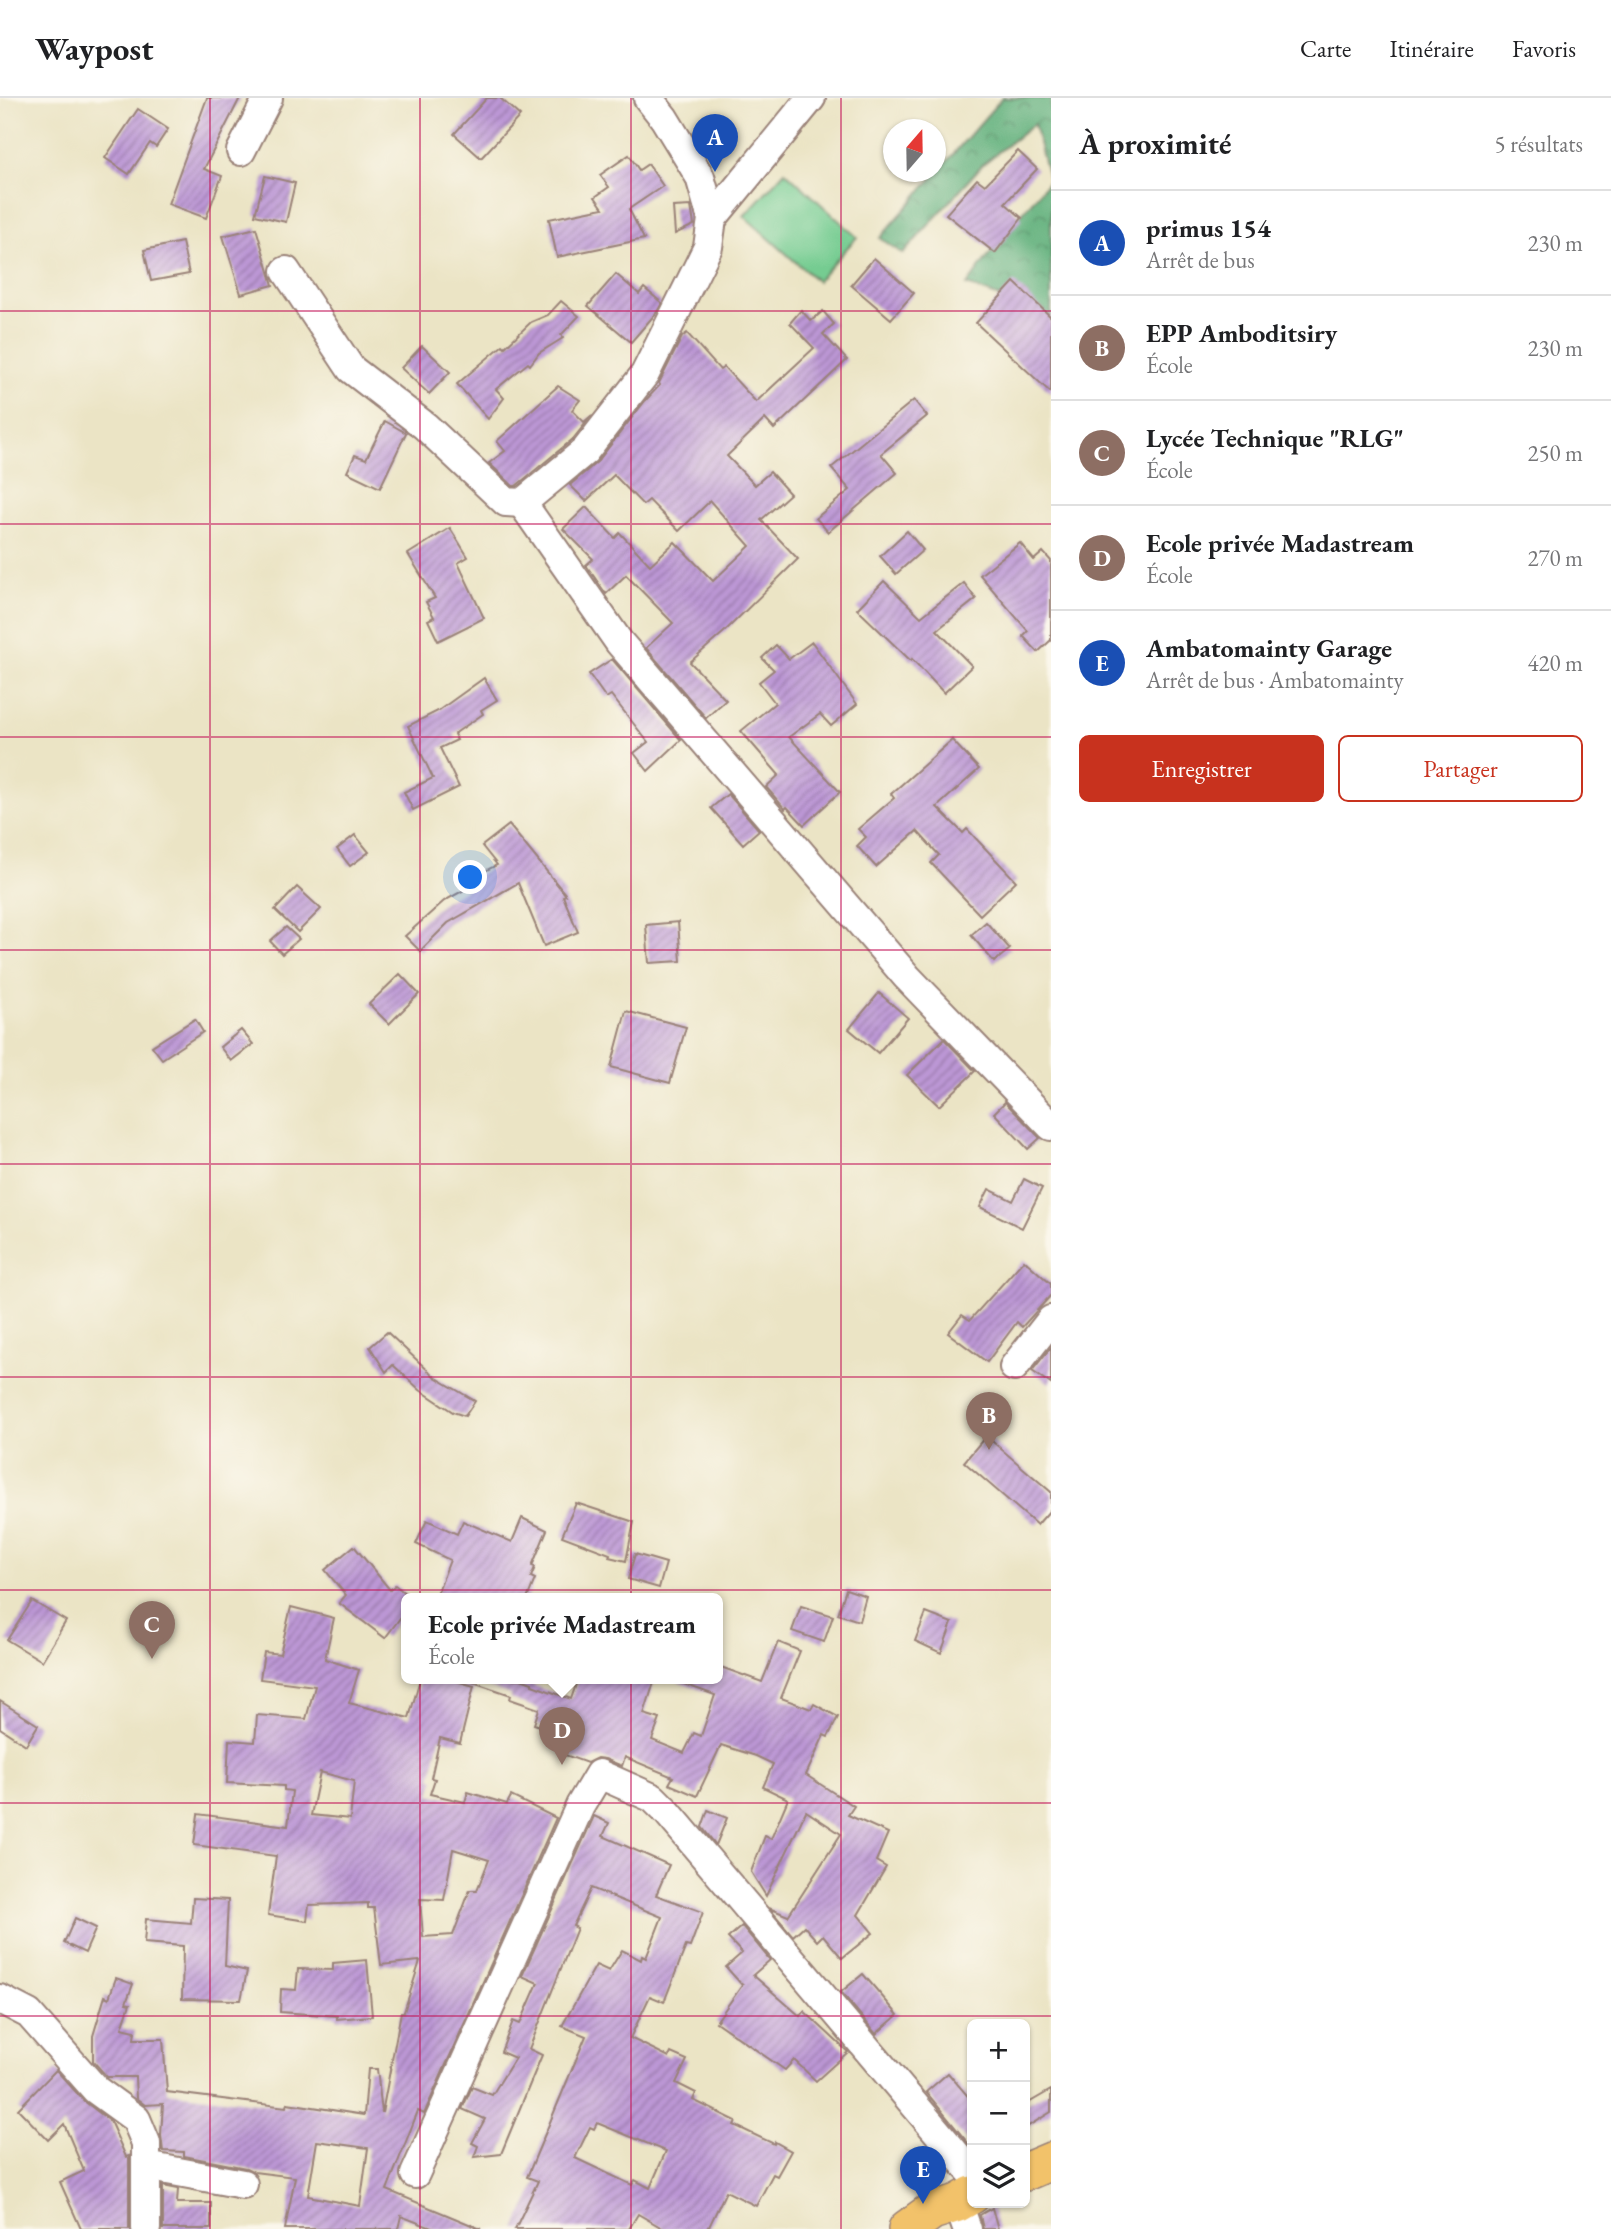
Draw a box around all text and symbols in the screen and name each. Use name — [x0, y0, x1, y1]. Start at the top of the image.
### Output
text: Waypost — [35, 27, 154, 70]
text: Carte — [1300, 33, 1351, 64]
text: Itinéraire — [1389, 33, 1474, 64]
text: Favoris — [1512, 33, 1576, 64]
pin: A — [692, 114, 738, 172]
north arrow — [883, 119, 946, 182]
text: À proximité — [1079, 124, 1231, 163]
text: 5 résultats — [1495, 129, 1583, 159]
text: primus 154 — [1146, 211, 1271, 245]
text: A — [1094, 228, 1110, 258]
text: 230 m — [1527, 228, 1583, 258]
text: Arrêt de bus — [1146, 245, 1255, 275]
text: EPP Amboditsiry — [1146, 316, 1337, 350]
text: B — [1095, 333, 1109, 363]
text: 230 m — [1527, 333, 1583, 363]
text: École — [1146, 350, 1193, 380]
text: Lycée Technique "RLG" — [1146, 421, 1404, 455]
text: C — [1094, 438, 1110, 468]
text: 250 m — [1527, 438, 1583, 468]
text: École — [1146, 455, 1193, 485]
text: Ecole privée Madastream — [1146, 526, 1414, 560]
text: D — [1093, 543, 1111, 573]
text: 270 m — [1527, 543, 1583, 573]
text: École — [1146, 560, 1193, 590]
text: Ambatomainty Garage — [1146, 631, 1392, 665]
text: E — [1095, 648, 1109, 678]
text: 420 m — [1527, 648, 1583, 678]
text: Arrêt de bus · Ambatomainty — [1146, 665, 1404, 695]
button: Enregistrer — [1079, 735, 1324, 802]
button: Partager — [1338, 735, 1583, 802]
your location — [453, 860, 487, 894]
pin: B — [966, 1392, 1012, 1450]
popup — [401, 1593, 723, 1684]
pin: C — [129, 1601, 175, 1659]
text: Ecole privée Madastream — [428, 1607, 696, 1641]
text: École — [428, 1641, 475, 1671]
pin: D — [539, 1707, 585, 1765]
map controls — [967, 2019, 1030, 2208]
button: + — [967, 2019, 1030, 2082]
button: − — [967, 2082, 1030, 2145]
button: layers — [967, 2145, 1030, 2208]
pin: E — [900, 2146, 946, 2204]

